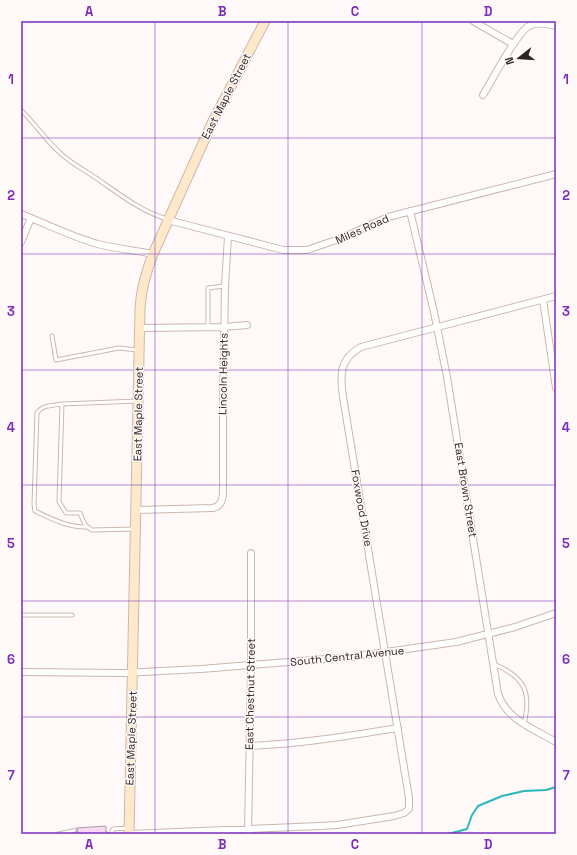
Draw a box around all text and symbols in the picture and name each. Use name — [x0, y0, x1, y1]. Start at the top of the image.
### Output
text: A — [85, 3, 94, 20]
text: B — [218, 3, 227, 20]
text: C — [351, 3, 359, 20]
text: D — [484, 3, 493, 20]
north arrow — [499, 38, 539, 78]
street label: East Maple Street — [198, 51, 254, 141]
text: N — [502, 55, 517, 66]
text: 1 — [8, 71, 14, 88]
text: 1 — [563, 71, 569, 88]
text: 2 — [7, 187, 15, 204]
text: 2 — [562, 187, 570, 204]
street label: Miles Road — [333, 211, 391, 247]
text: 3 — [7, 303, 15, 320]
text: 3 — [562, 303, 570, 320]
street label: Lincoln Heights — [215, 333, 231, 415]
street label: East Maple Street — [130, 367, 146, 461]
text: 4 — [7, 419, 15, 436]
text: 4 — [562, 419, 570, 436]
street label: East Brown Street — [452, 442, 480, 538]
street label: Foxwood Drive — [348, 469, 376, 547]
text: 5 — [7, 535, 15, 552]
text: 5 — [562, 535, 570, 552]
street label: East Chestnut Street — [242, 638, 258, 750]
street label: South Central Avenue — [289, 643, 405, 669]
text: 6 — [7, 651, 15, 668]
text: 6 — [562, 651, 570, 668]
street label: East Maple Street — [122, 690, 140, 786]
text: 7 — [7, 767, 15, 784]
text: 7 — [562, 767, 570, 784]
text: A — [85, 836, 94, 853]
text: B — [218, 836, 227, 853]
text: C — [351, 836, 359, 853]
text: D — [484, 836, 493, 853]

